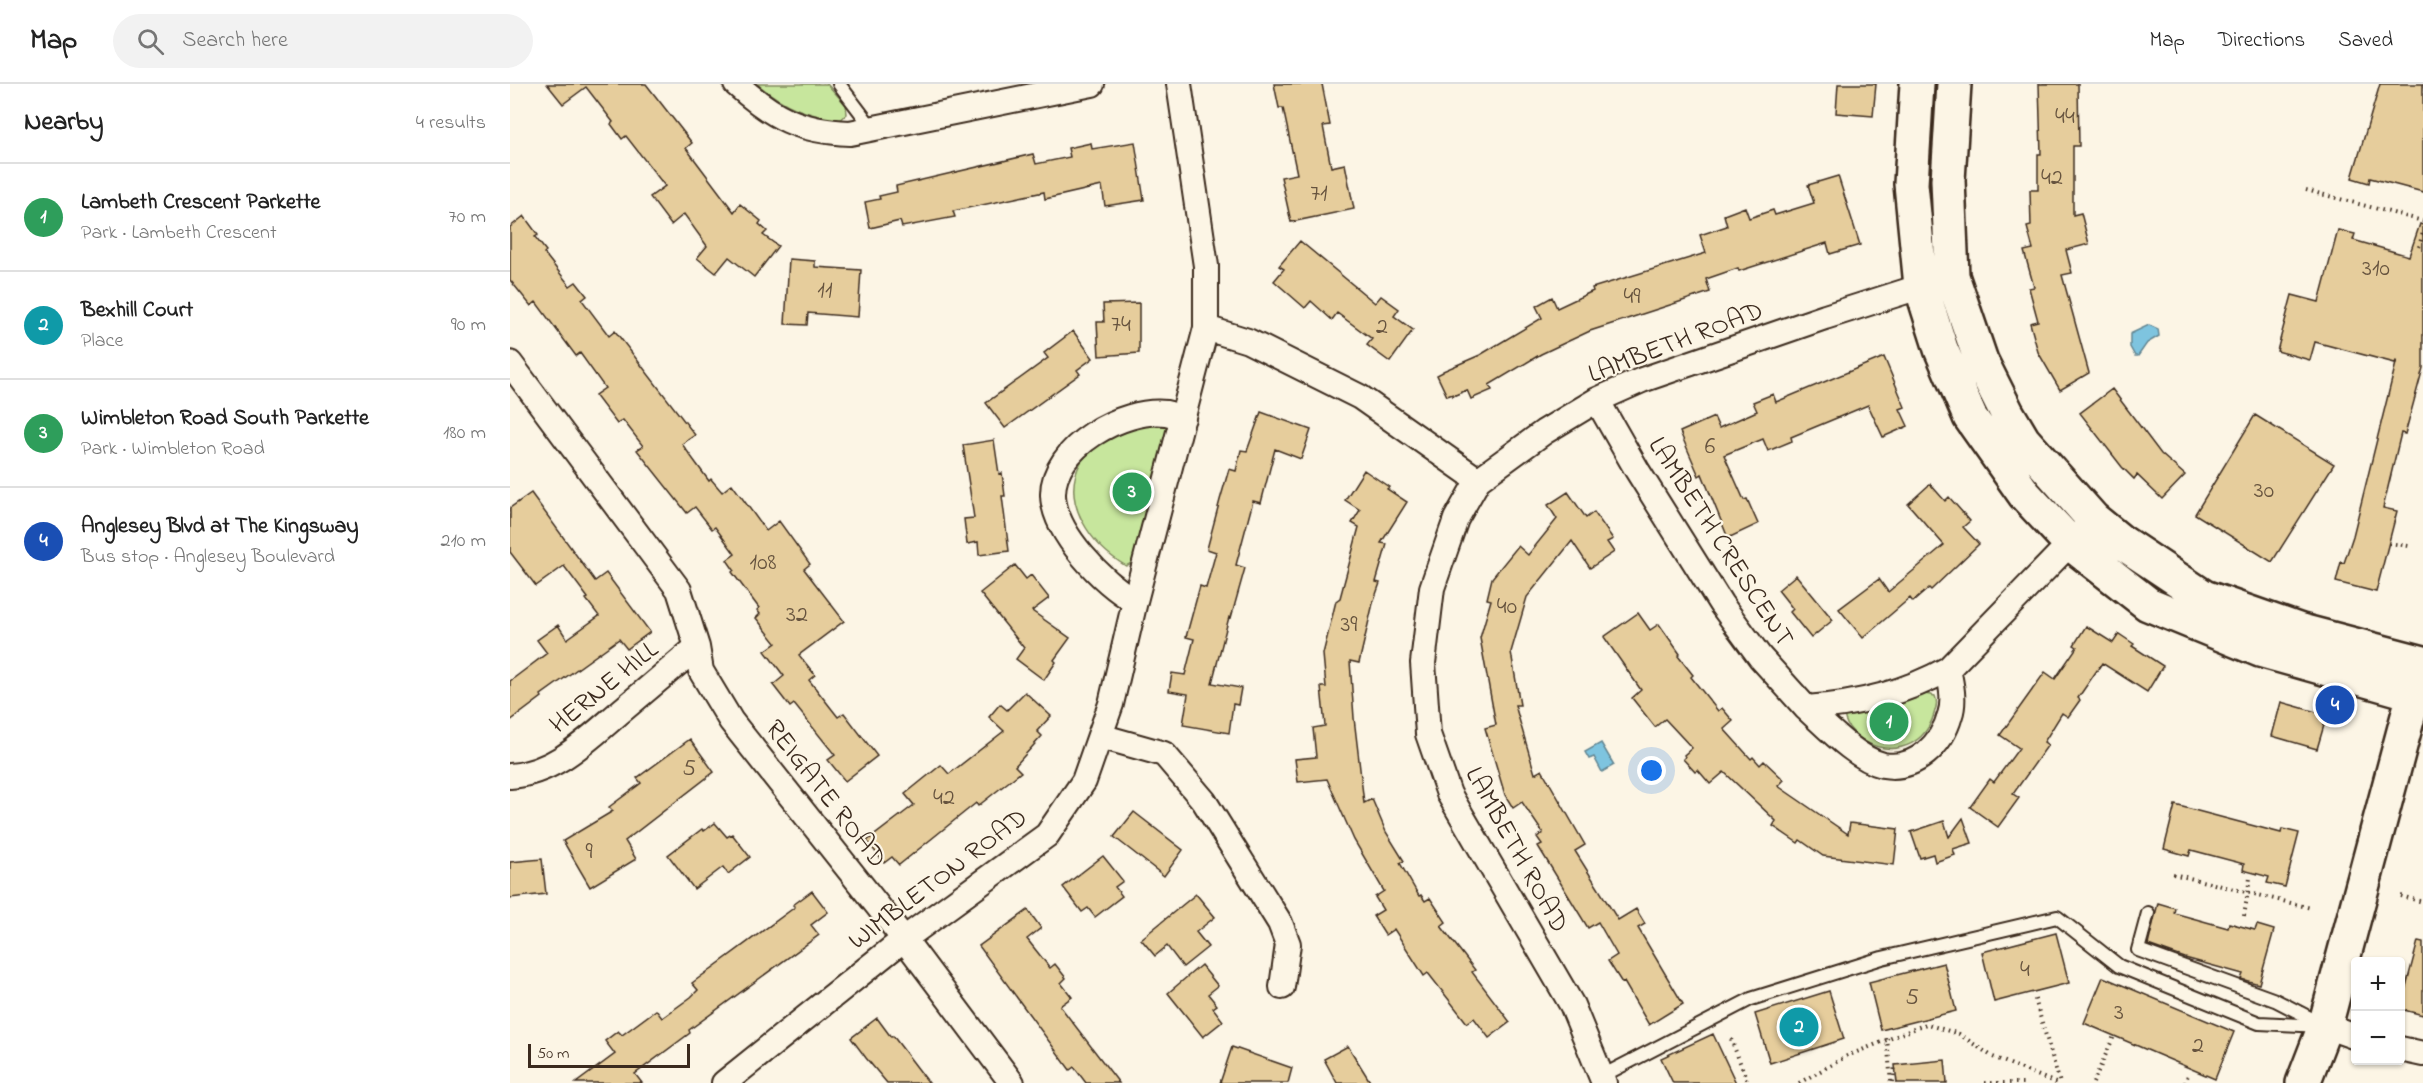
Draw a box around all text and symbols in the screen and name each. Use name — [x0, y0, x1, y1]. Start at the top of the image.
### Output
search box — [113, 14, 533, 68]
text: Map — [30, 21, 77, 62]
icon: search — [134, 25, 167, 58]
text: Search here — [182, 25, 288, 57]
text: Map — [2149, 26, 2185, 56]
text: Directions — [2218, 26, 2305, 56]
text: Saved — [2338, 26, 2393, 56]
house number: 44 — [2055, 100, 2075, 135]
text: Nearby — [24, 104, 103, 142]
text: 4 results — [416, 109, 486, 138]
house number: 42 — [2041, 161, 2063, 196]
house number: 71 — [1310, 177, 1328, 212]
text: Lambeth Crescent Parkette — [81, 187, 320, 219]
text: 1 — [40, 203, 47, 232]
text: 70 m — [449, 203, 486, 232]
text: Park · Lambeth Crescent — [81, 219, 277, 248]
house number: 310 — [2362, 252, 2390, 287]
house number: 11 — [817, 274, 833, 309]
house number: 49 — [1623, 280, 1641, 315]
street label: LAMBETH ROAD — [1583, 292, 1769, 395]
text: Bexhill Court — [81, 295, 193, 327]
house number: 74 — [1111, 308, 1131, 343]
house number: 2 — [1376, 310, 1388, 345]
text: 2 — [39, 311, 48, 340]
text: 90 m — [451, 311, 486, 340]
text: Place — [81, 327, 123, 356]
text: Wimbleton Road South Parkette — [81, 403, 369, 435]
text: 3 — [39, 419, 48, 448]
text: 180 m — [443, 419, 486, 448]
street label: LAMBETH CRESCENT — [1637, 430, 1803, 655]
house number: 6 — [1705, 430, 1716, 465]
text: Park · Wimbleton Road — [81, 435, 265, 464]
pin: 3 — [1112, 470, 1152, 514]
house number: 30 — [2254, 474, 2274, 509]
text: Anglesey Blvd at The Kingsway — [81, 511, 359, 543]
text: 4 — [39, 527, 48, 556]
text: 210 m — [441, 527, 486, 556]
text: Bus stop · Anglesey Boulevard — [81, 543, 335, 572]
house number: 108 — [750, 546, 777, 581]
house number: 40 — [1497, 590, 1517, 625]
house number: 32 — [786, 598, 808, 633]
house number: 39 — [1340, 608, 1358, 643]
street label: HERNE HILL — [542, 632, 667, 744]
pin: 4 — [2316, 682, 2354, 728]
pin: 1 — [1870, 700, 1908, 744]
street label: REIGATE ROAD — [755, 712, 896, 877]
house number: 5 — [682, 752, 696, 787]
your location — [1637, 756, 1666, 785]
street label: LAMBETH ROAD — [1454, 760, 1578, 940]
house number: 42 — [933, 781, 955, 816]
street label: WIMBLETON ROAD — [841, 799, 1036, 960]
house number: 9 — [585, 835, 593, 870]
house number: 4 — [2020, 953, 2030, 988]
map controls — [2351, 957, 2405, 1065]
button: + — [2351, 957, 2405, 1011]
house number: 5 — [1905, 981, 1919, 1016]
house number: 3 — [2114, 996, 2124, 1031]
pin: 2 — [1780, 1004, 1818, 1050]
button: − — [2351, 1011, 2405, 1065]
house number: 2 — [2192, 1029, 2204, 1064]
scale bar — [528, 1041, 690, 1068]
text: 50 m — [537, 1042, 569, 1066]

